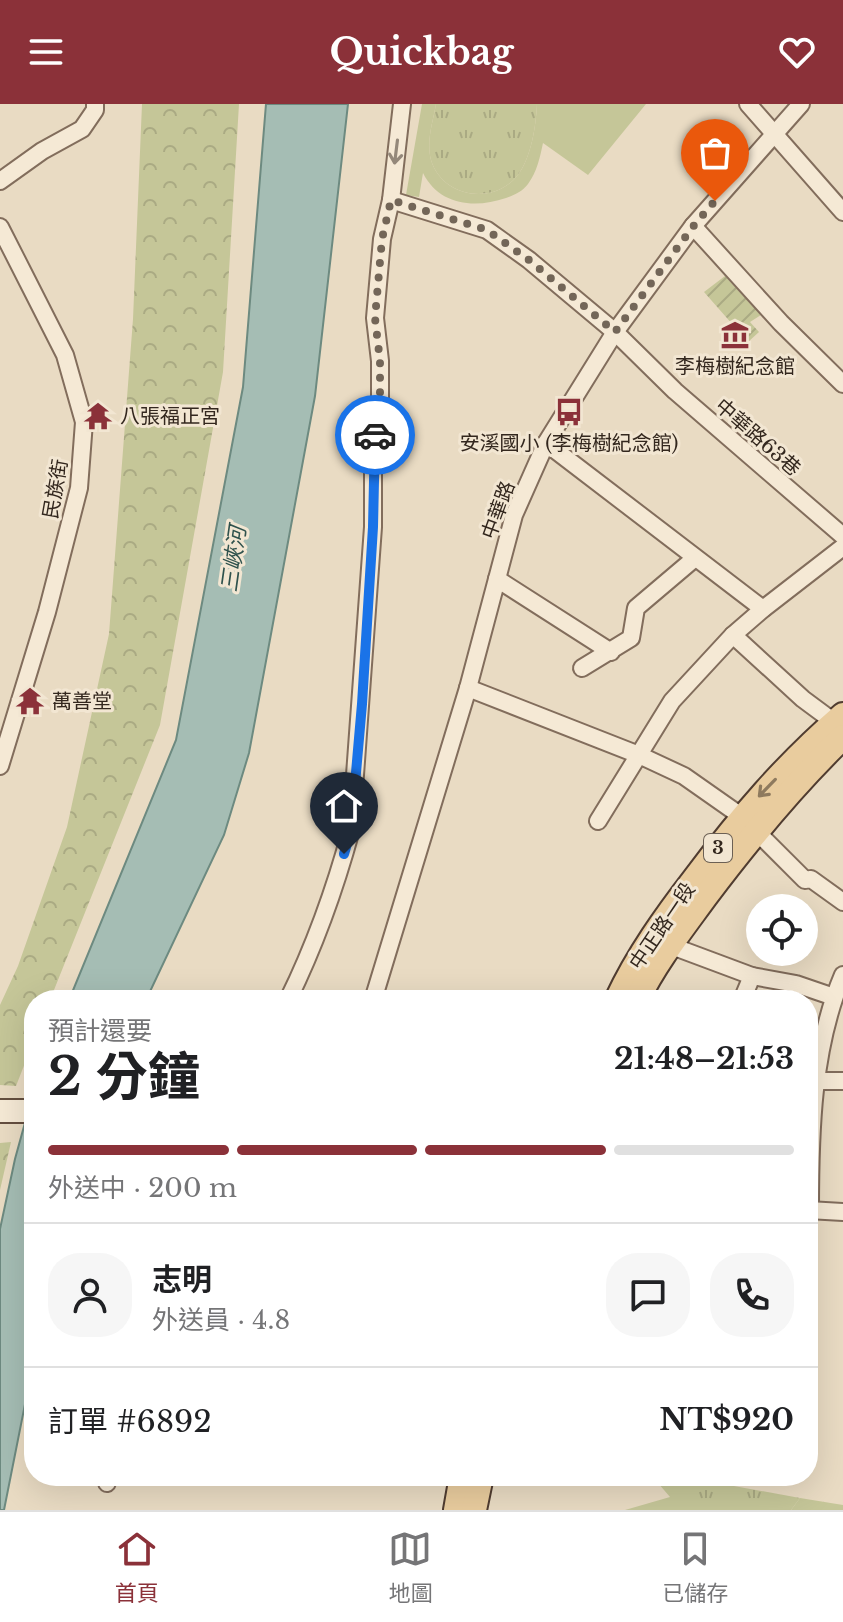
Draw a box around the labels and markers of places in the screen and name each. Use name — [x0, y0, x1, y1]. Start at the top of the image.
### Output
pin — [681, 119, 749, 201]
museum icon: 李梅樹紀念館 — [720, 320, 750, 350]
place label: 李梅樹紀念館 — [675, 354, 795, 378]
bus stop icon: 安溪國小 (李梅樹紀念館) — [554, 397, 584, 427]
temple icon: 八張福正宮 — [83, 401, 113, 431]
place label: 八張福正宮 — [120, 404, 220, 428]
place label: 安溪國小 (李梅樹紀念館) — [459, 431, 679, 455]
temple icon: 萬善堂 — [15, 686, 45, 716]
place label: 萬善堂 — [52, 689, 112, 713]
pin — [310, 772, 378, 854]

